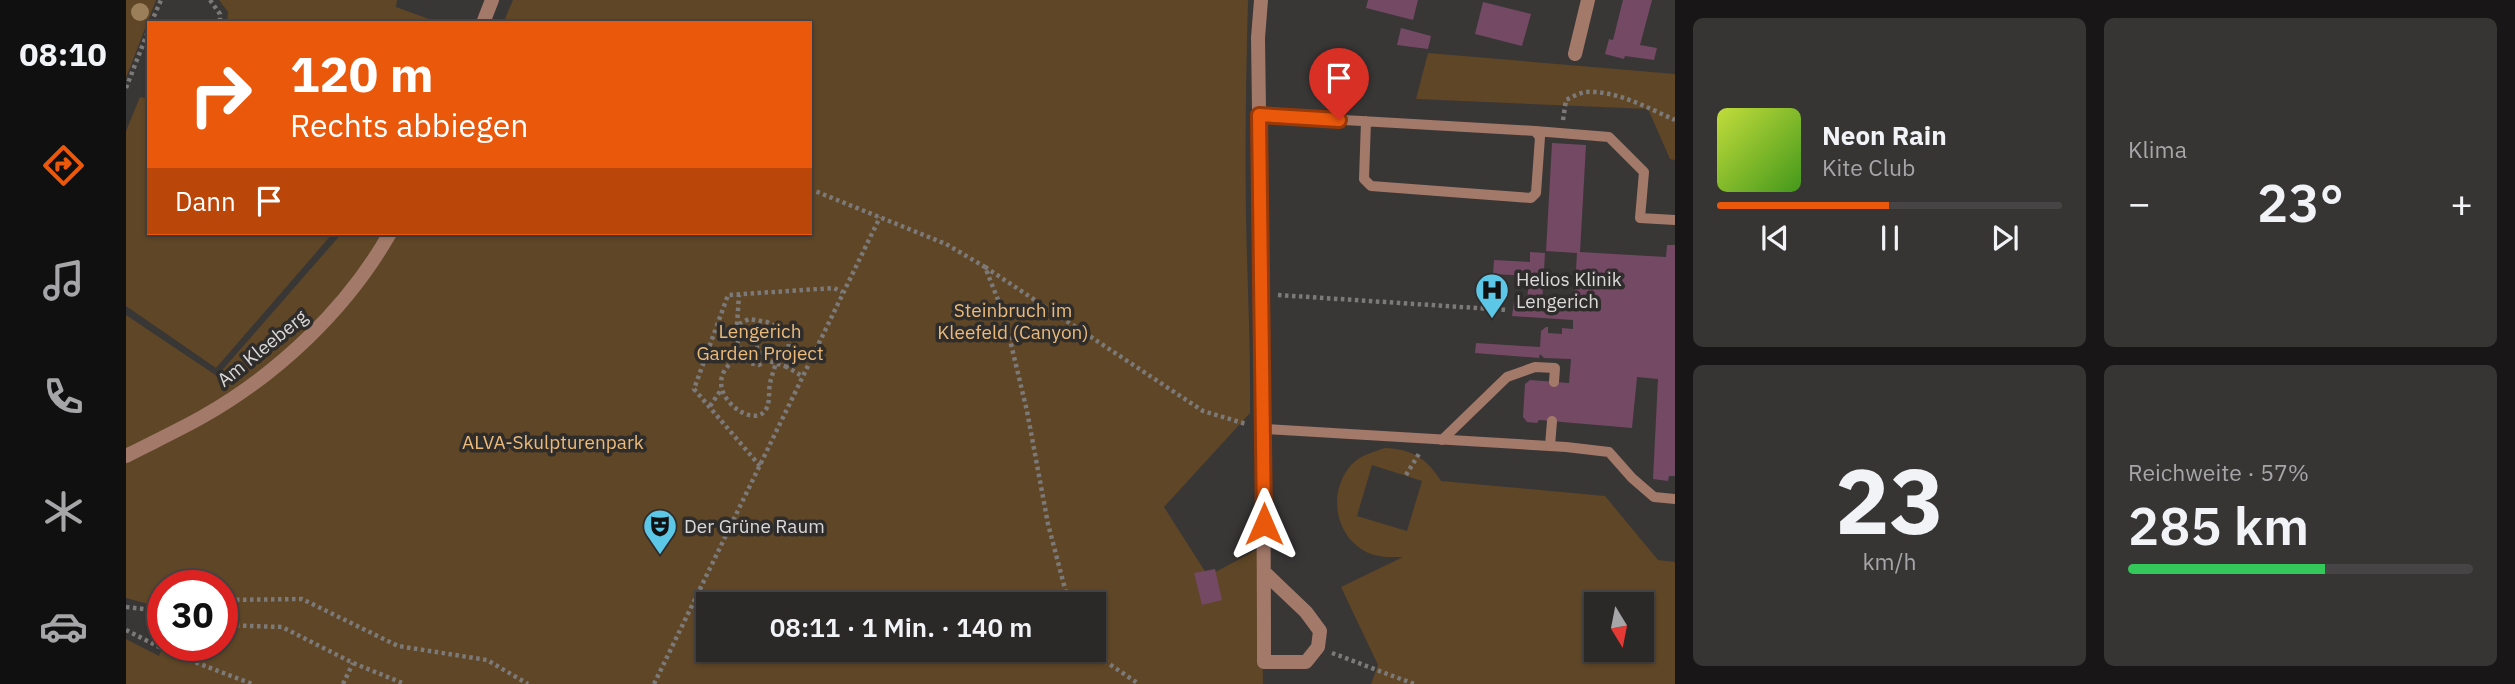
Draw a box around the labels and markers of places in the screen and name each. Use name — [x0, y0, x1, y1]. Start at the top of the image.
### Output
pin — [1309, 48, 1369, 120]
place label: Helios Klinik Lengerich — [1516, 267, 1622, 313]
hospital icon: Helios Klinik Lengerich — [1473, 271, 1511, 320]
theatre icon: Der Grüne Raum — [641, 507, 679, 556]
place label: Der Grüne Raum — [684, 514, 825, 538]

